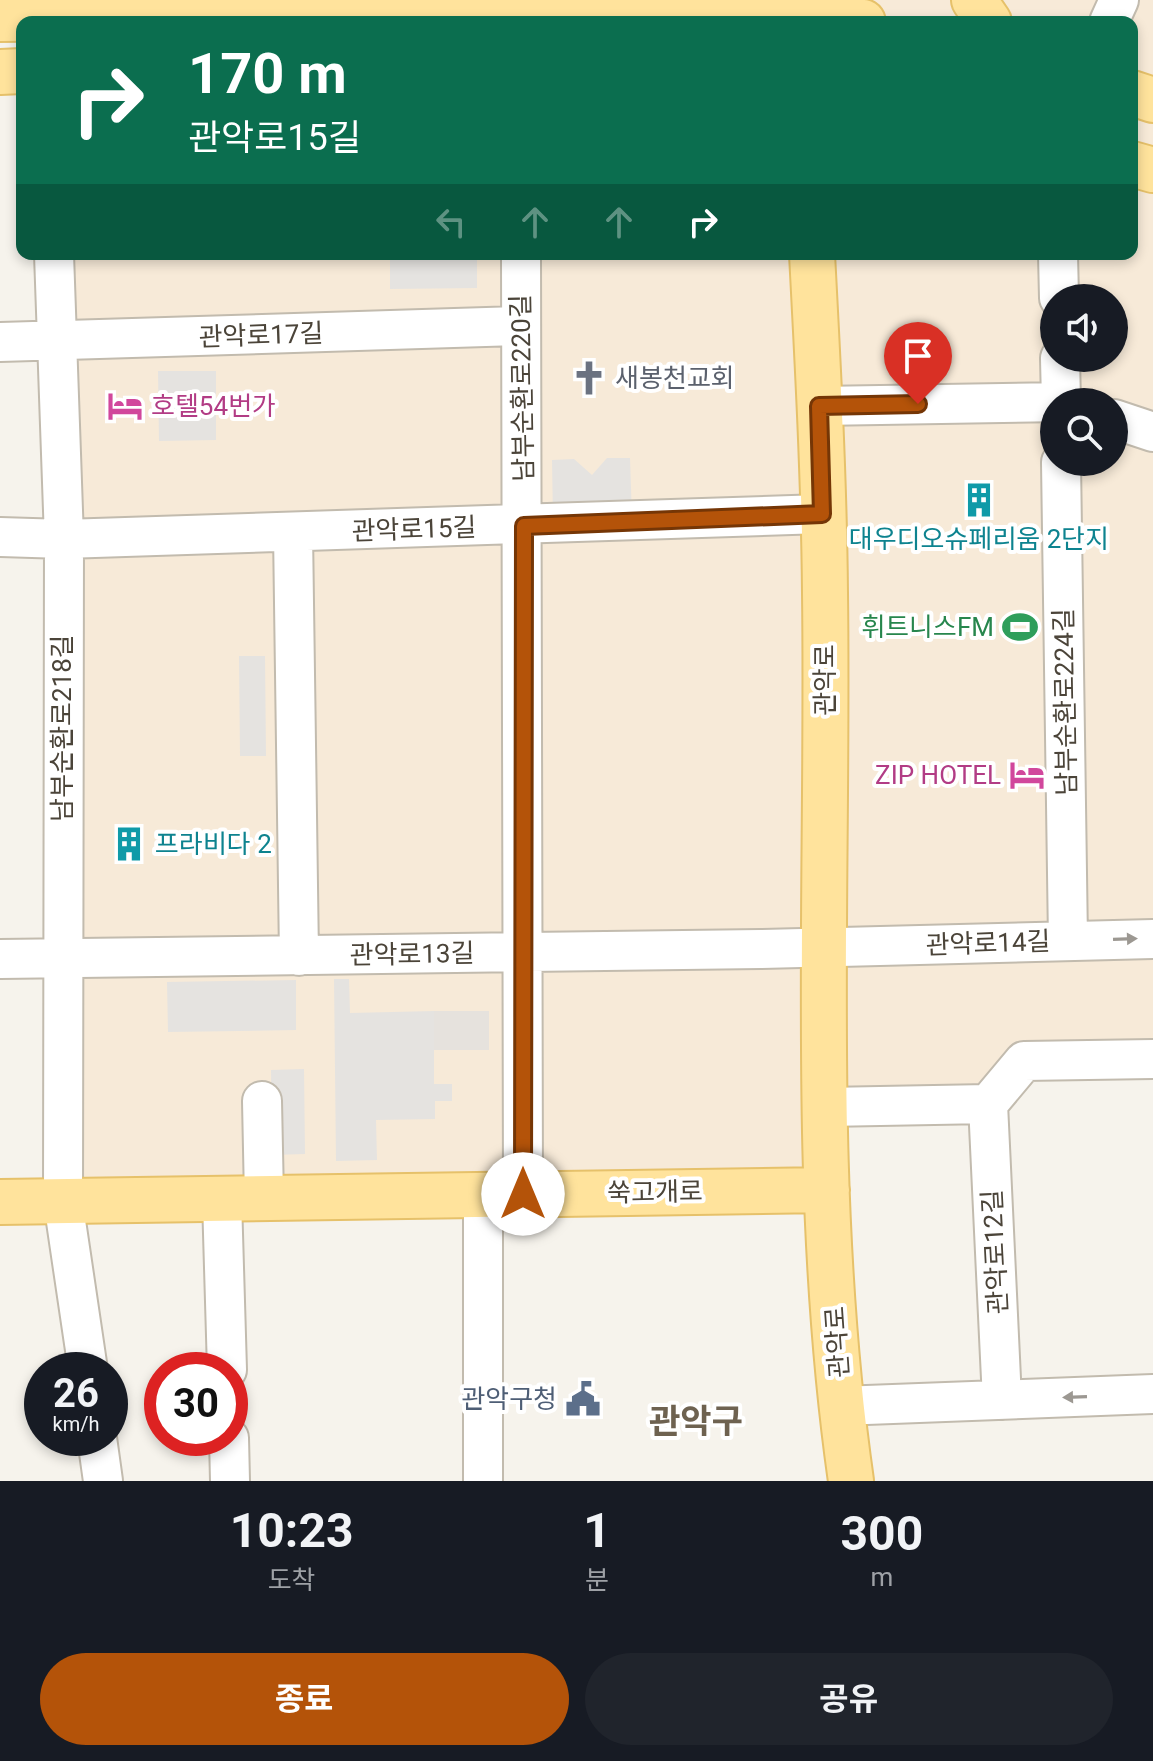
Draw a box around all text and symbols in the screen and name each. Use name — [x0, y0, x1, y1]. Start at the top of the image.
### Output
text: 170 m — [188, 41, 347, 107]
icon: right — [56, 48, 160, 152]
text: 관악로15길 — [188, 117, 361, 159]
icon: left — [429, 200, 473, 244]
icon: ahead — [513, 200, 557, 244]
icon: ahead — [597, 200, 641, 244]
icon: right — [681, 200, 725, 244]
map controls — [1040, 284, 1128, 476]
button: sound — [1040, 284, 1128, 372]
street label: 남부순환로220길 — [505, 294, 539, 482]
street label: 관악로17길 — [198, 318, 324, 352]
pin — [884, 322, 952, 404]
icon: arrive — [896, 334, 940, 378]
church icon: 새봉천교회 — [570, 359, 608, 397]
place label: 새봉천교회 — [615, 363, 735, 393]
hotel icon: 호텔54번가 — [106, 387, 144, 425]
button: search — [1040, 388, 1128, 476]
place label: 호텔54번가 — [151, 391, 276, 421]
building icon: 대우디오슈페리움 2단지 — [960, 481, 998, 519]
street label: 관악로15길 — [351, 512, 477, 546]
place label: 대우디오슈페리움 2단지 — [849, 524, 1109, 554]
sports icon: 휘트니스FM — [1001, 608, 1039, 646]
street label: 남부순환로224길 — [1048, 608, 1082, 796]
place label: 휘트니스FM — [861, 612, 994, 642]
street label: 남부순환로218길 — [47, 634, 77, 822]
street label: 관악로 — [810, 644, 840, 716]
hotel icon: ZIP HOTEL — [1008, 756, 1046, 794]
place label: ZIP HOTEL — [875, 760, 1001, 790]
building icon: 프라비다 2 — [110, 825, 148, 863]
place label: 프라비다 2 — [155, 829, 272, 859]
street label: 관악로14길 — [925, 926, 1051, 960]
one-way arrow — [1113, 933, 1138, 946]
street label: 관악로13길 — [349, 938, 475, 970]
position arrow — [481, 1152, 565, 1236]
street label: 쑥고개로 — [607, 1176, 703, 1208]
street label: 관악로12길 — [977, 1189, 1013, 1315]
street label: 관악로 — [820, 1305, 854, 1379]
speed limit sign: 30 — [144, 1352, 248, 1456]
text: 26 — [53, 1370, 99, 1417]
public building icon: 관악구청 — [564, 1380, 602, 1418]
place label: 관악구청 — [461, 1384, 557, 1414]
one-way arrow — [1062, 1391, 1087, 1404]
district label: 관악구 — [649, 1401, 743, 1441]
text: km/h — [53, 1412, 99, 1436]
text: 10:23 — [230, 1502, 353, 1559]
text: 1 — [583, 1502, 611, 1559]
text: 300 — [841, 1505, 923, 1562]
text: m — [870, 1562, 893, 1592]
text: 도착 — [268, 1565, 316, 1595]
text: 분 — [585, 1565, 609, 1595]
button: 종료 — [40, 1653, 569, 1745]
button: 공유 — [585, 1653, 1113, 1745]

